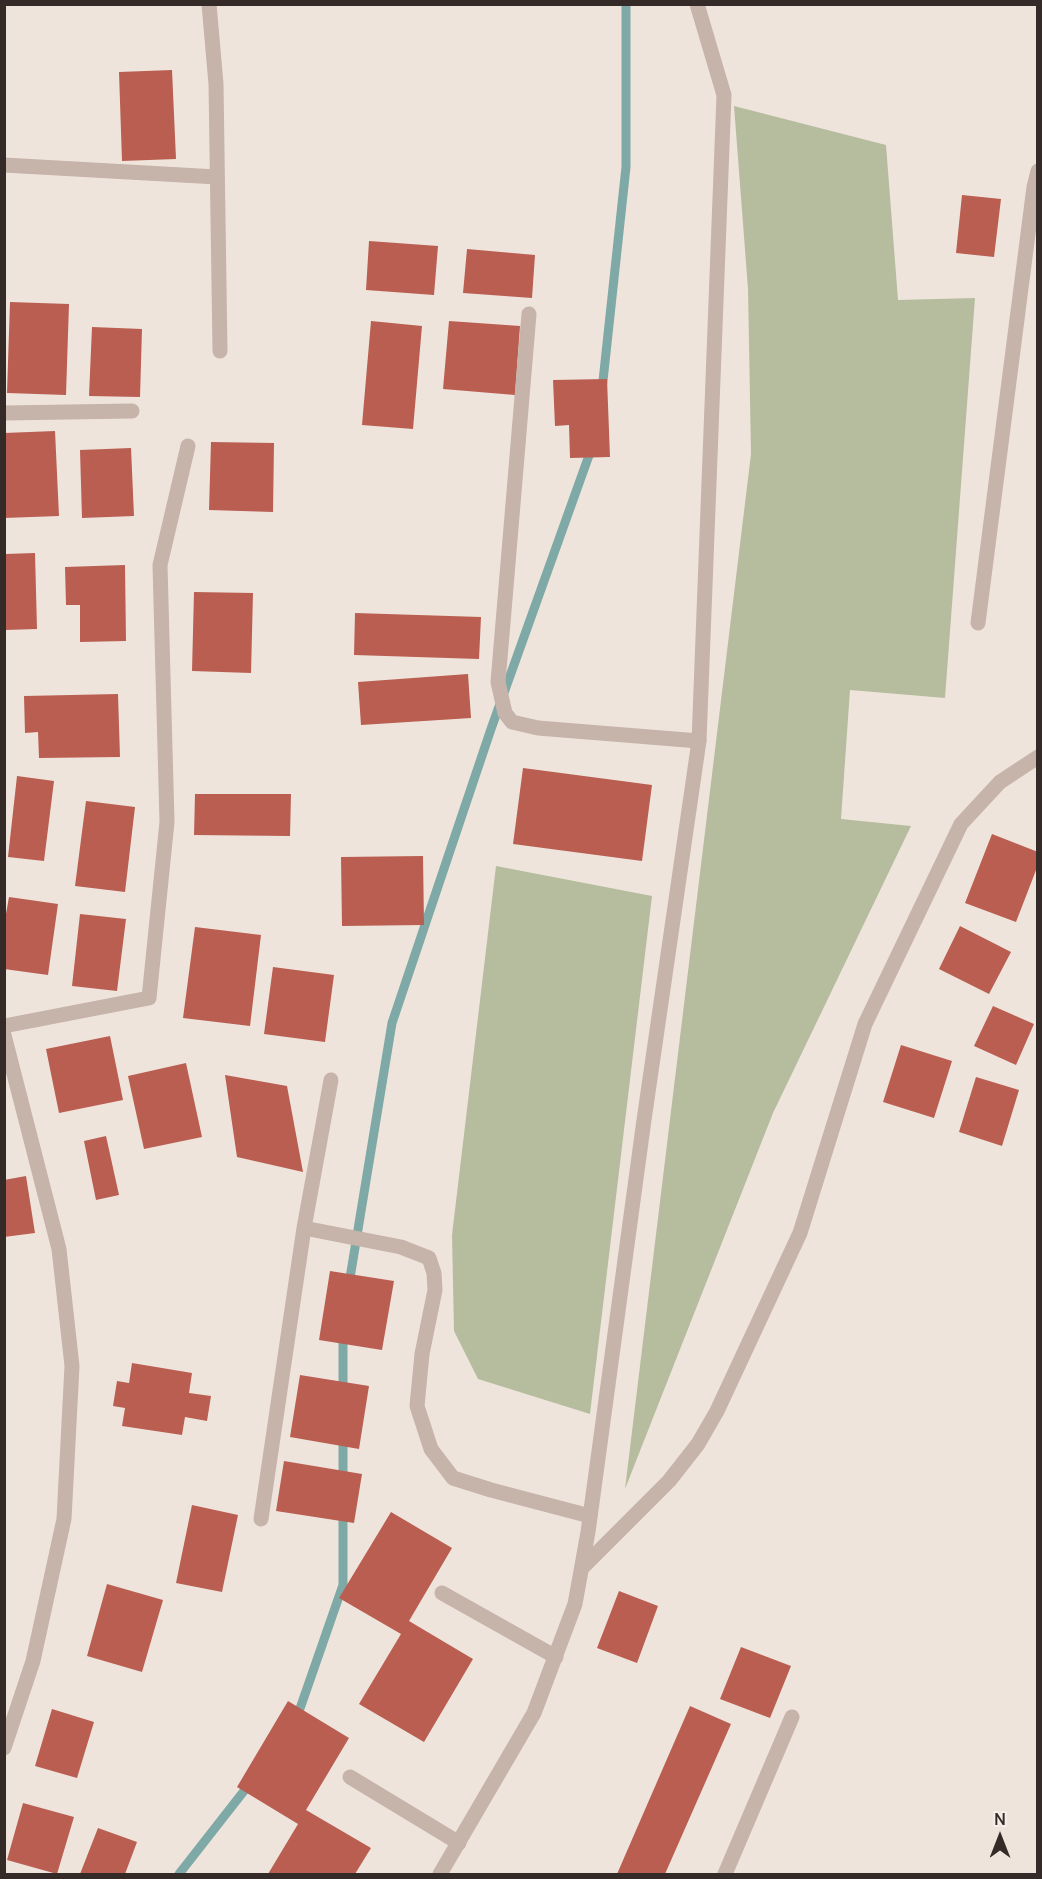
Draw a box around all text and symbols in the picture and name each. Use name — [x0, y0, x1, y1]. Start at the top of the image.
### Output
north arrow — [970, 1807, 1030, 1867]
text: N — [994, 1808, 1006, 1830]

